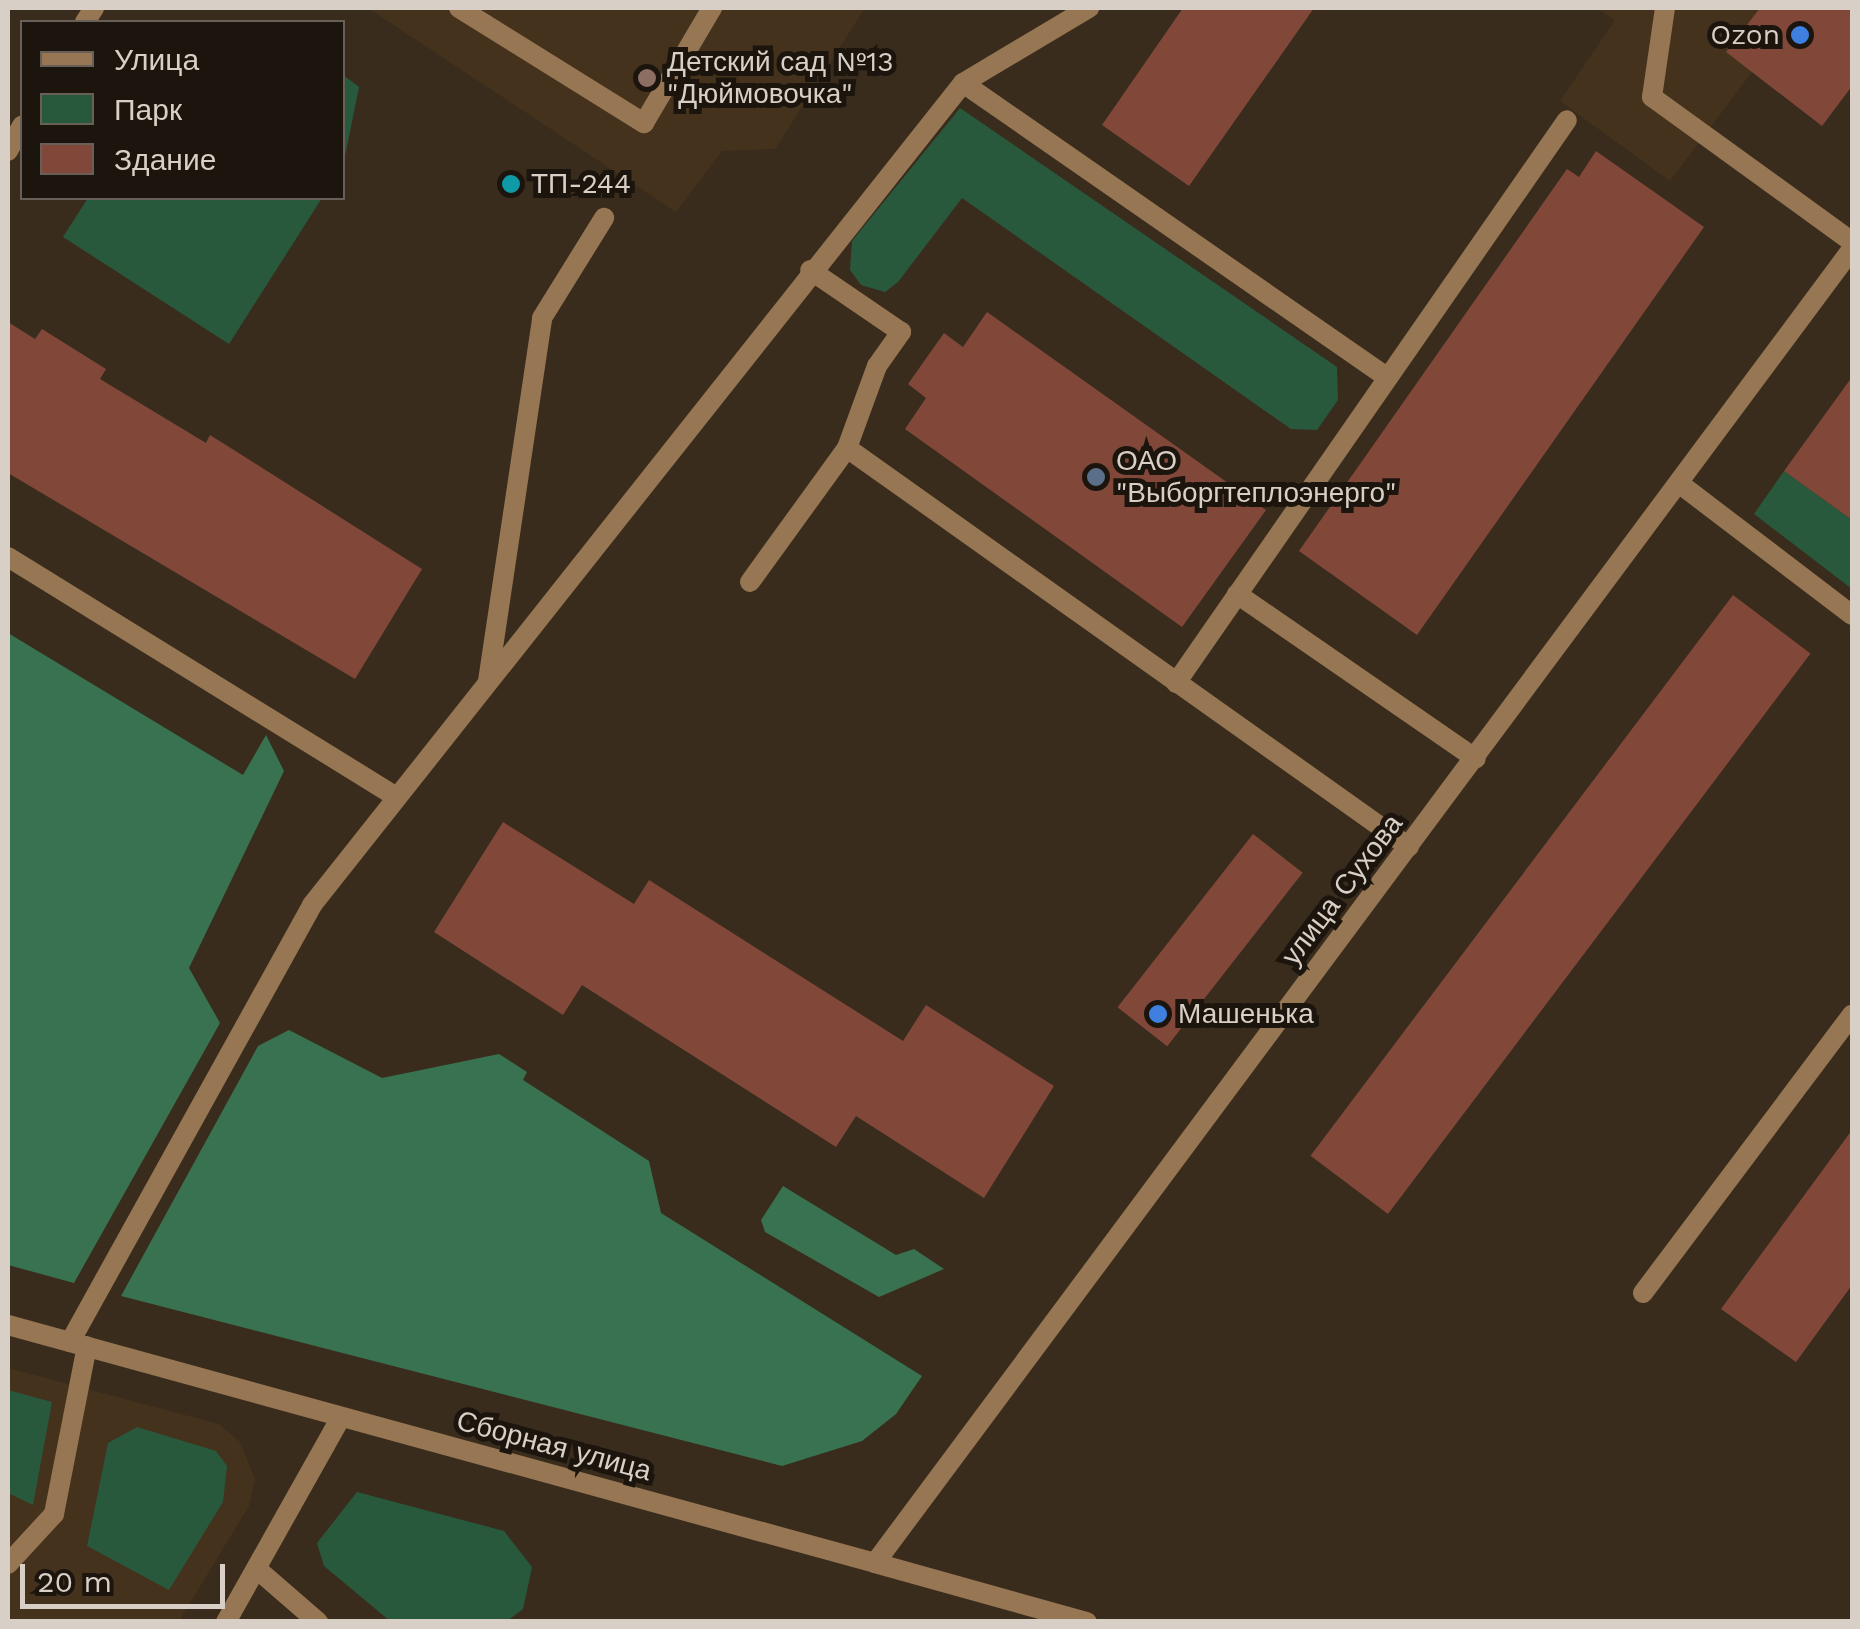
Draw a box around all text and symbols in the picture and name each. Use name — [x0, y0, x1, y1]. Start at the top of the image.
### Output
place label: Ozon — [1710, 18, 1780, 52]
legend — [20, 20, 345, 200]
marker: Ozon — [1789, 24, 1811, 46]
text: Улица — [114, 42, 199, 77]
place label: Детский сад №13 "Дюймовочка" — [667, 45, 894, 111]
marker: Детский сад №13 "Дюймовочка" — [636, 67, 658, 89]
text: Парк — [114, 92, 182, 127]
text: Здание — [114, 142, 216, 177]
place label: ТП-244 — [531, 167, 631, 201]
marker: ТП-244 — [500, 173, 522, 195]
place label: ОАО "Выборгтеплоэнерго" — [1116, 444, 1396, 510]
marker: ОАО "Выборгтеплоэнерго" — [1085, 466, 1107, 488]
street label: улица Сухова — [1274, 808, 1410, 972]
place label: Машенька — [1178, 997, 1314, 1031]
marker: Машенька — [1147, 1003, 1169, 1025]
street label: Сборная улица — [453, 1404, 655, 1488]
scale bar — [25, 1544, 230, 1606]
text: 20 m — [37, 1564, 112, 1599]

